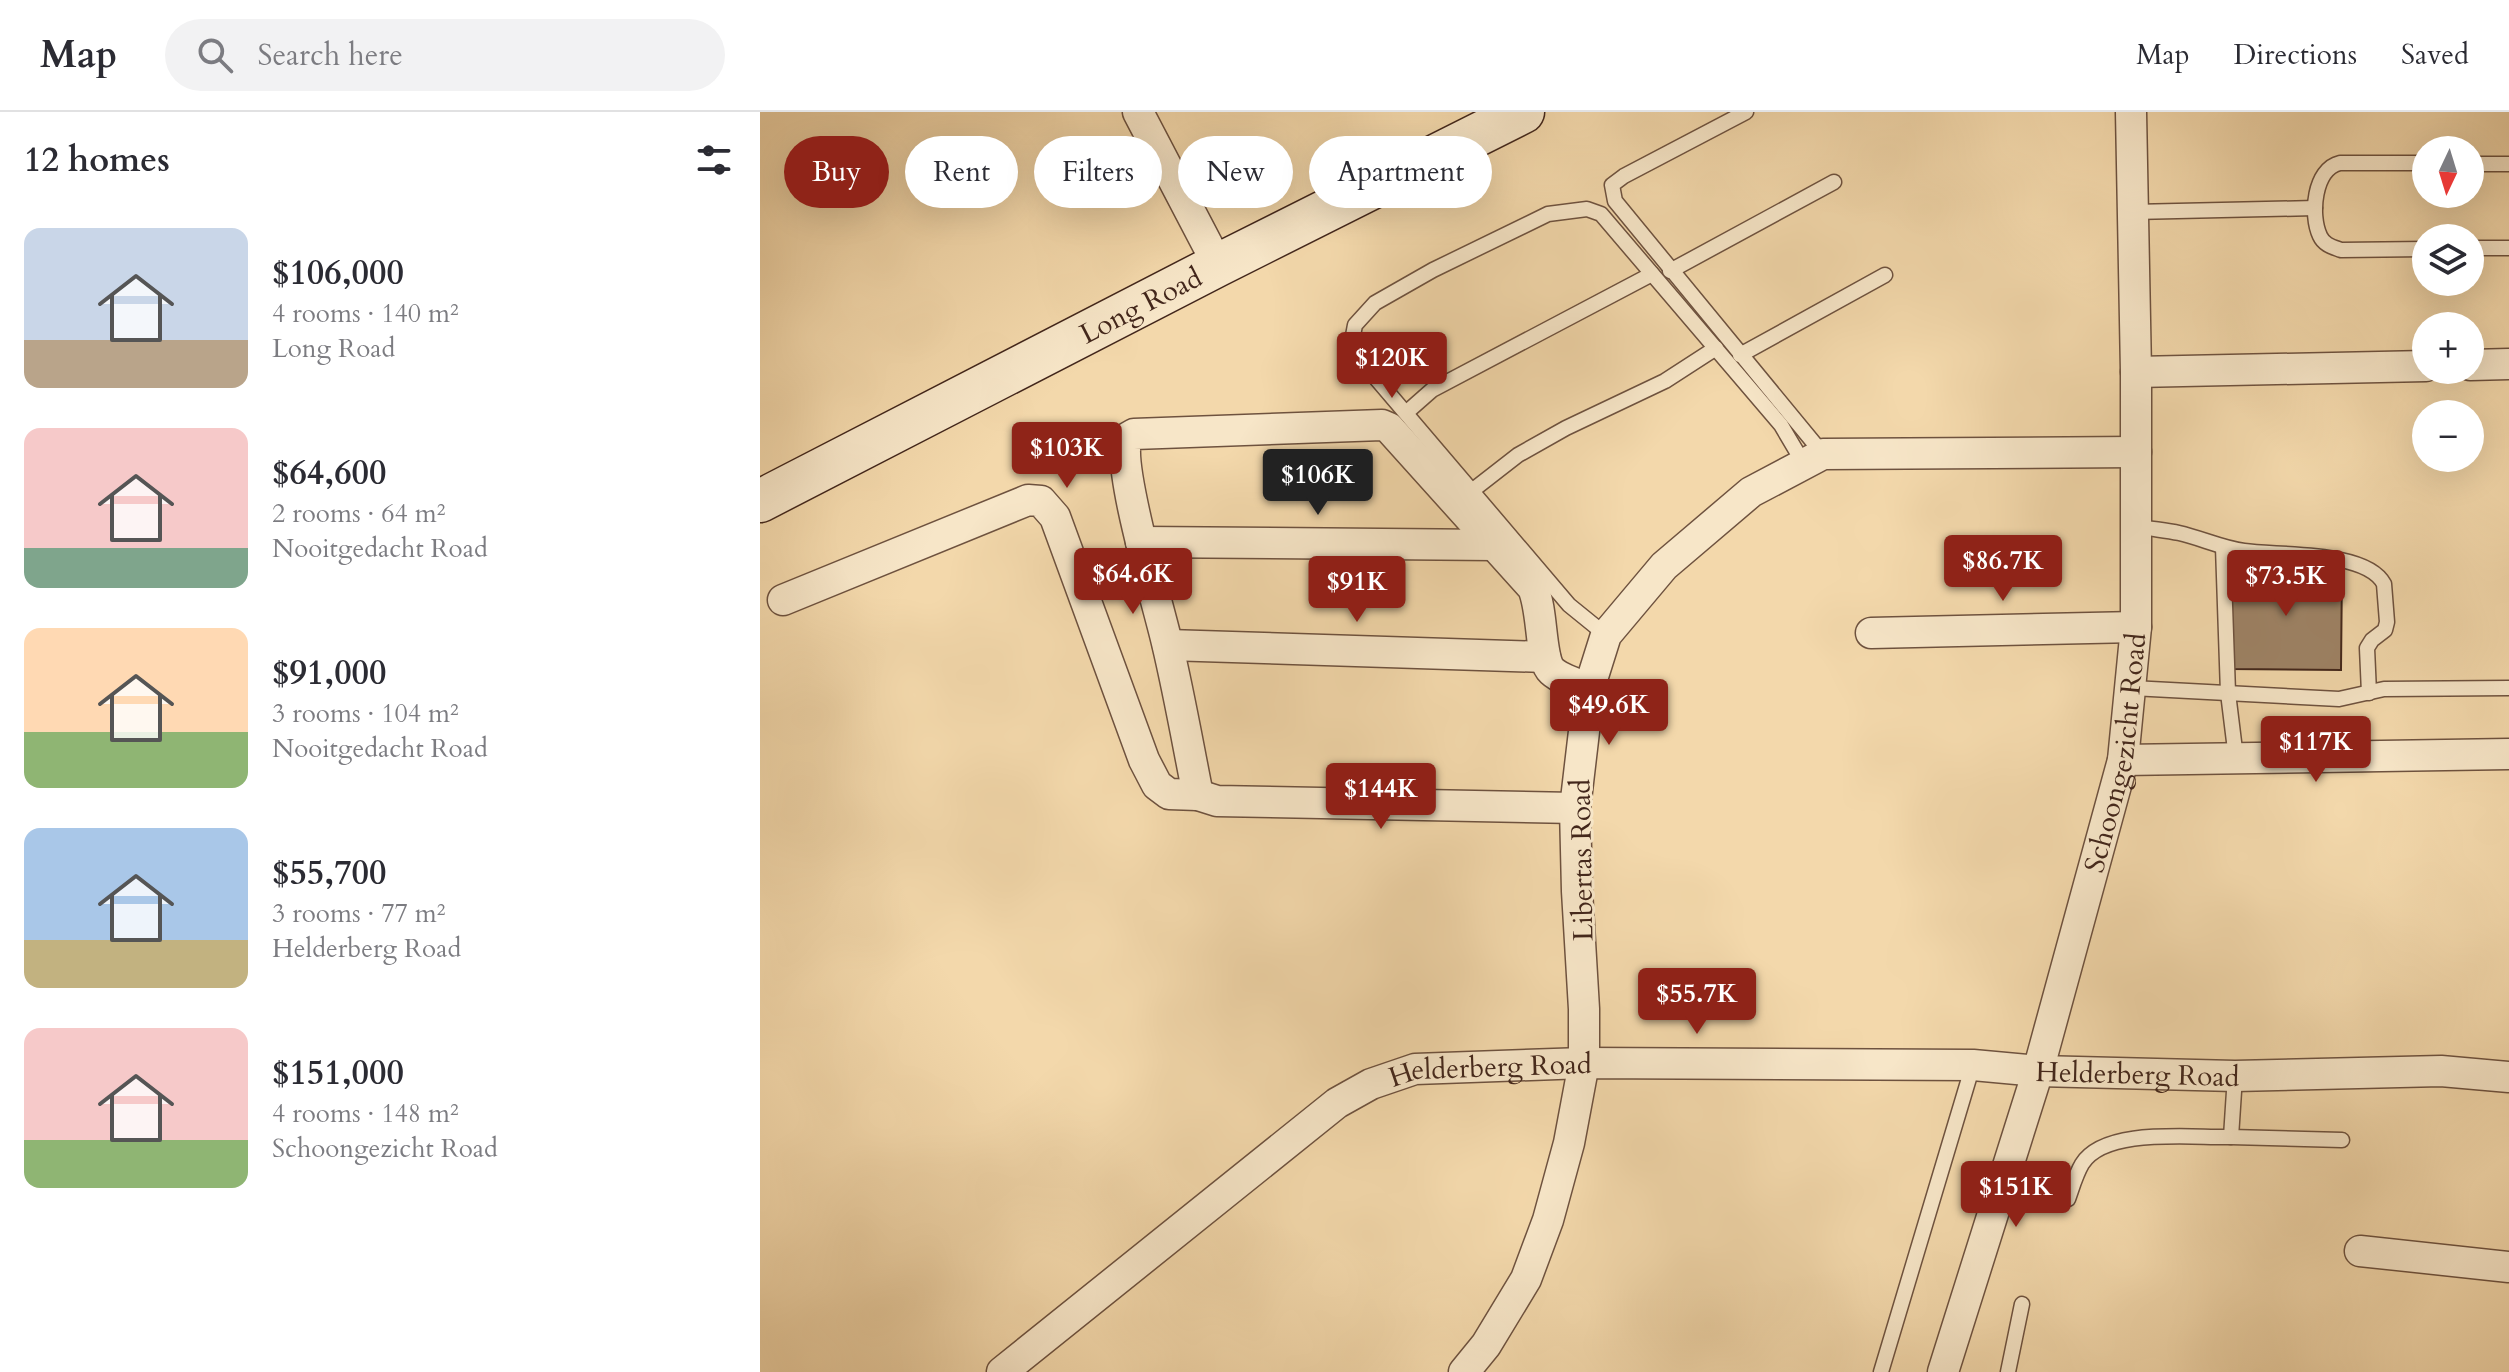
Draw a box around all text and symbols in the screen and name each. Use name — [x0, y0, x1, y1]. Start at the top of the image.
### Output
search box — [165, 19, 725, 91]
text: Map — [40, 29, 117, 81]
icon: search — [193, 33, 237, 77]
text: Search here — [257, 35, 403, 76]
text: Map — [2136, 36, 2190, 74]
text: Directions — [2234, 36, 2357, 74]
text: Saved — [2401, 36, 2469, 74]
chip: Buy — [784, 136, 889, 208]
chip: Rent — [905, 136, 1018, 208]
chip: Filters — [1034, 136, 1162, 208]
chip: New — [1178, 136, 1293, 208]
chip: Apartment — [1309, 136, 1492, 208]
north arrow — [2412, 136, 2484, 208]
map controls — [2412, 136, 2484, 472]
text: 12 homes — [24, 137, 170, 183]
icon: filters — [692, 138, 736, 182]
button: layers — [2412, 224, 2484, 296]
text: $106,000 — [272, 250, 404, 296]
street label: Long Road — [1073, 258, 1209, 353]
icon: home — [88, 260, 184, 356]
text: 4 rooms · 140 m² — [272, 296, 459, 331]
button: + — [2412, 312, 2484, 384]
text: Long Road — [272, 331, 395, 366]
pin: $120K — [1336, 332, 1448, 400]
text: $120K — [1355, 340, 1429, 375]
button: − — [2412, 400, 2484, 472]
pin: $103K — [1011, 422, 1123, 490]
text: $103K — [1030, 430, 1104, 465]
pin: $106K — [1262, 449, 1374, 517]
text: $64,600 — [272, 450, 386, 496]
text: $106K — [1281, 457, 1355, 492]
icon: home — [88, 460, 184, 556]
text: 2 rooms · 64 m² — [272, 496, 445, 531]
text: Nooitgedacht Road — [272, 531, 488, 566]
pin: $86.7K — [1938, 535, 2068, 603]
text: $86.7K — [1962, 543, 2044, 578]
pin: $64.6K — [1068, 548, 1198, 616]
pin: $73.5K — [2221, 550, 2351, 618]
text: $64.6K — [1092, 556, 1174, 591]
pin: $91K — [1310, 556, 1404, 624]
text: $73.5K — [2245, 558, 2327, 593]
text: $91K — [1326, 564, 1388, 599]
street label: Schoongezicht Road — [2075, 631, 2155, 877]
text: $91,000 — [272, 650, 386, 696]
icon: home — [88, 660, 184, 756]
pin: $49.6K — [1544, 679, 1674, 747]
text: $49.6K — [1568, 687, 1650, 722]
text: 3 rooms · 104 m² — [272, 696, 459, 731]
pin: $117K — [2260, 716, 2372, 784]
text: $117K — [2279, 724, 2353, 759]
text: Nooitgedacht Road — [272, 731, 488, 766]
pin: $144K — [1325, 763, 1437, 831]
text: $144K — [1344, 771, 1418, 806]
street label: Libertas Road — [1562, 779, 1602, 941]
text: $55,700 — [272, 850, 386, 896]
icon: home — [88, 860, 184, 956]
text: 3 rooms · 77 m² — [272, 896, 445, 931]
text: Helderberg Road — [272, 931, 461, 966]
pin: $55.7K — [1632, 968, 1762, 1036]
text: $55.7K — [1656, 976, 1738, 1011]
street label: Helderberg Road — [1384, 1045, 1592, 1097]
text: $151,000 — [272, 1050, 404, 1096]
street label: Helderberg Road — [2035, 1053, 2240, 1096]
icon: home — [88, 1060, 184, 1156]
text: 4 rooms · 148 m² — [272, 1096, 459, 1131]
text: Schoongezicht Road — [272, 1131, 498, 1166]
pin: $151K — [1960, 1161, 2072, 1229]
text: $151K — [1979, 1169, 2053, 1204]

